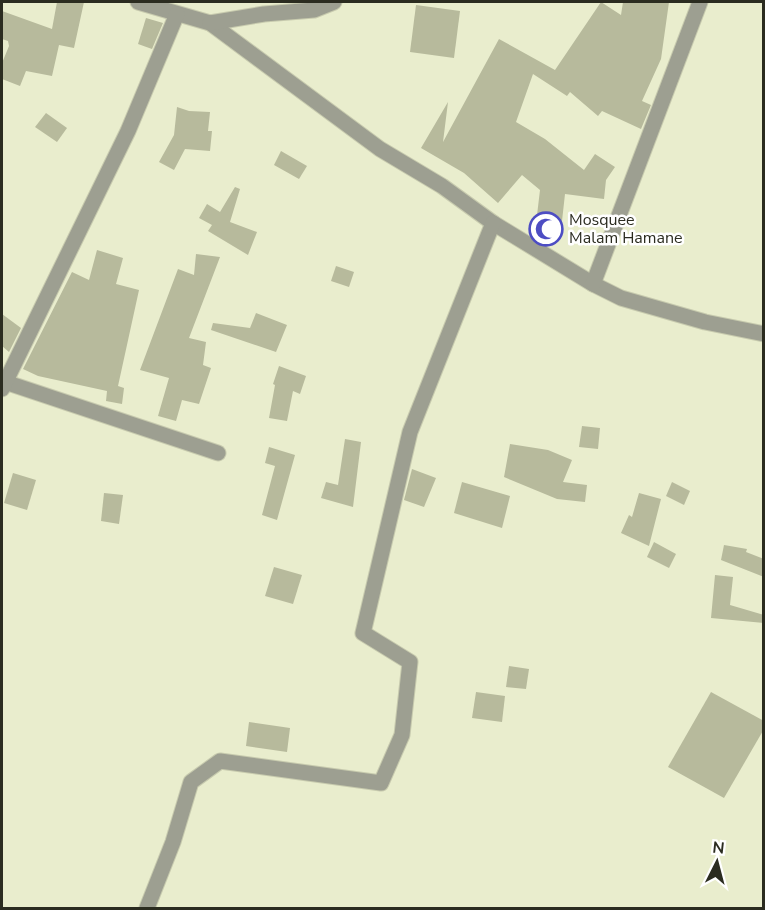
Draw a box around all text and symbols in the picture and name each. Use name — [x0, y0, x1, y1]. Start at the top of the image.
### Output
place label: Mosquee Malam Hamane — [569, 209, 683, 249]
mosque icon: Mosquee Malam Hamane — [528, 211, 564, 247]
north arrow — [687, 832, 747, 892]
text: N — [711, 837, 726, 860]

